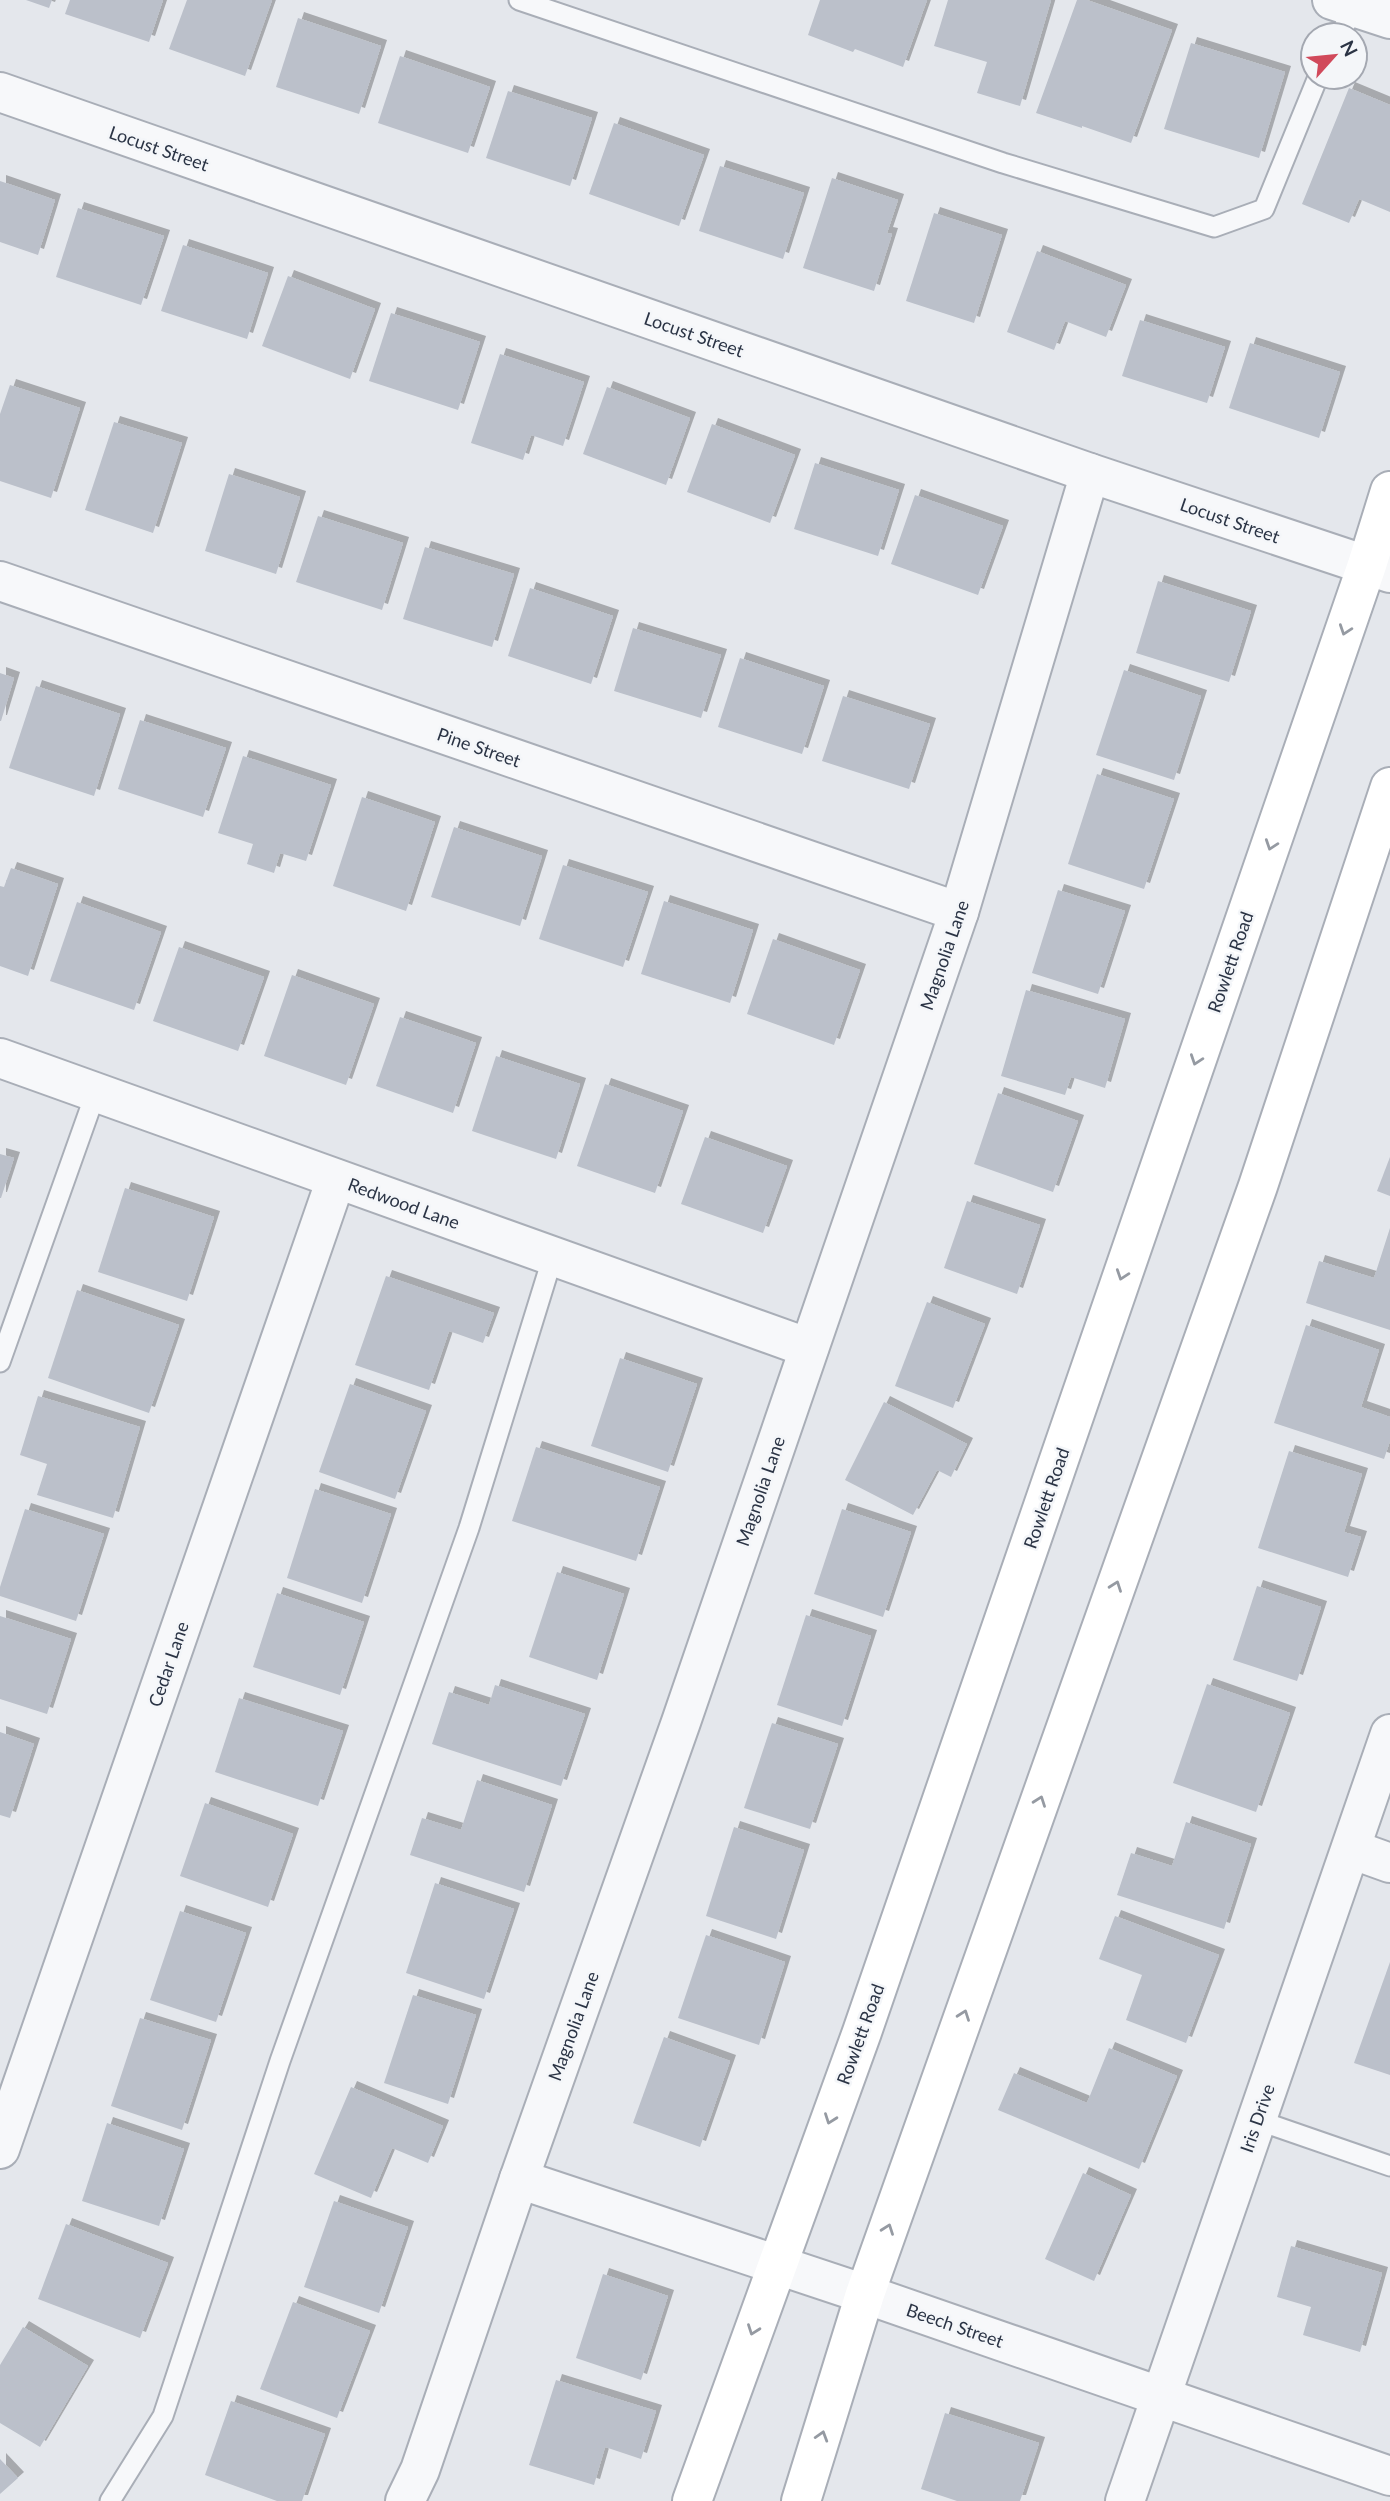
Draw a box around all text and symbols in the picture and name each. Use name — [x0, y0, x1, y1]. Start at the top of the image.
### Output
north arrow — [1299, 21, 1369, 91]
text: N — [1336, 36, 1363, 60]
street label: Locust Street — [106, 121, 212, 175]
street label: Locust Street — [641, 307, 747, 361]
street label: Locust Street — [1177, 493, 1283, 547]
one-way arrow — [1339, 623, 1353, 635]
street label: Pine Street — [434, 722, 524, 772]
one-way arrow — [1265, 838, 1279, 850]
street label: Magnolia Lane — [915, 897, 973, 1013]
street label: Rowlett Road — [1202, 909, 1258, 1015]
one-way arrow — [1190, 1053, 1204, 1065]
street label: Redwood Lane — [345, 1173, 463, 1233]
one-way arrow — [1116, 1268, 1130, 1280]
street label: Magnolia Lane — [731, 1433, 789, 1549]
street label: Rowlett Road — [1018, 1445, 1074, 1551]
one-way arrow — [1108, 1581, 1122, 1593]
street label: Cedar Lane — [143, 1618, 193, 1710]
one-way arrow — [1032, 1795, 1046, 1807]
street label: Magnolia Lane — [543, 1968, 603, 2084]
street label: Rowlett Road — [832, 1981, 888, 2087]
one-way arrow — [956, 2009, 970, 2022]
street label: Iris Drive — [1235, 2081, 1279, 2155]
one-way arrow — [824, 2113, 838, 2125]
one-way arrow — [880, 2224, 894, 2236]
street label: Beech Street — [904, 2298, 1007, 2352]
one-way arrow — [747, 2323, 761, 2335]
one-way arrow — [813, 2430, 828, 2442]

